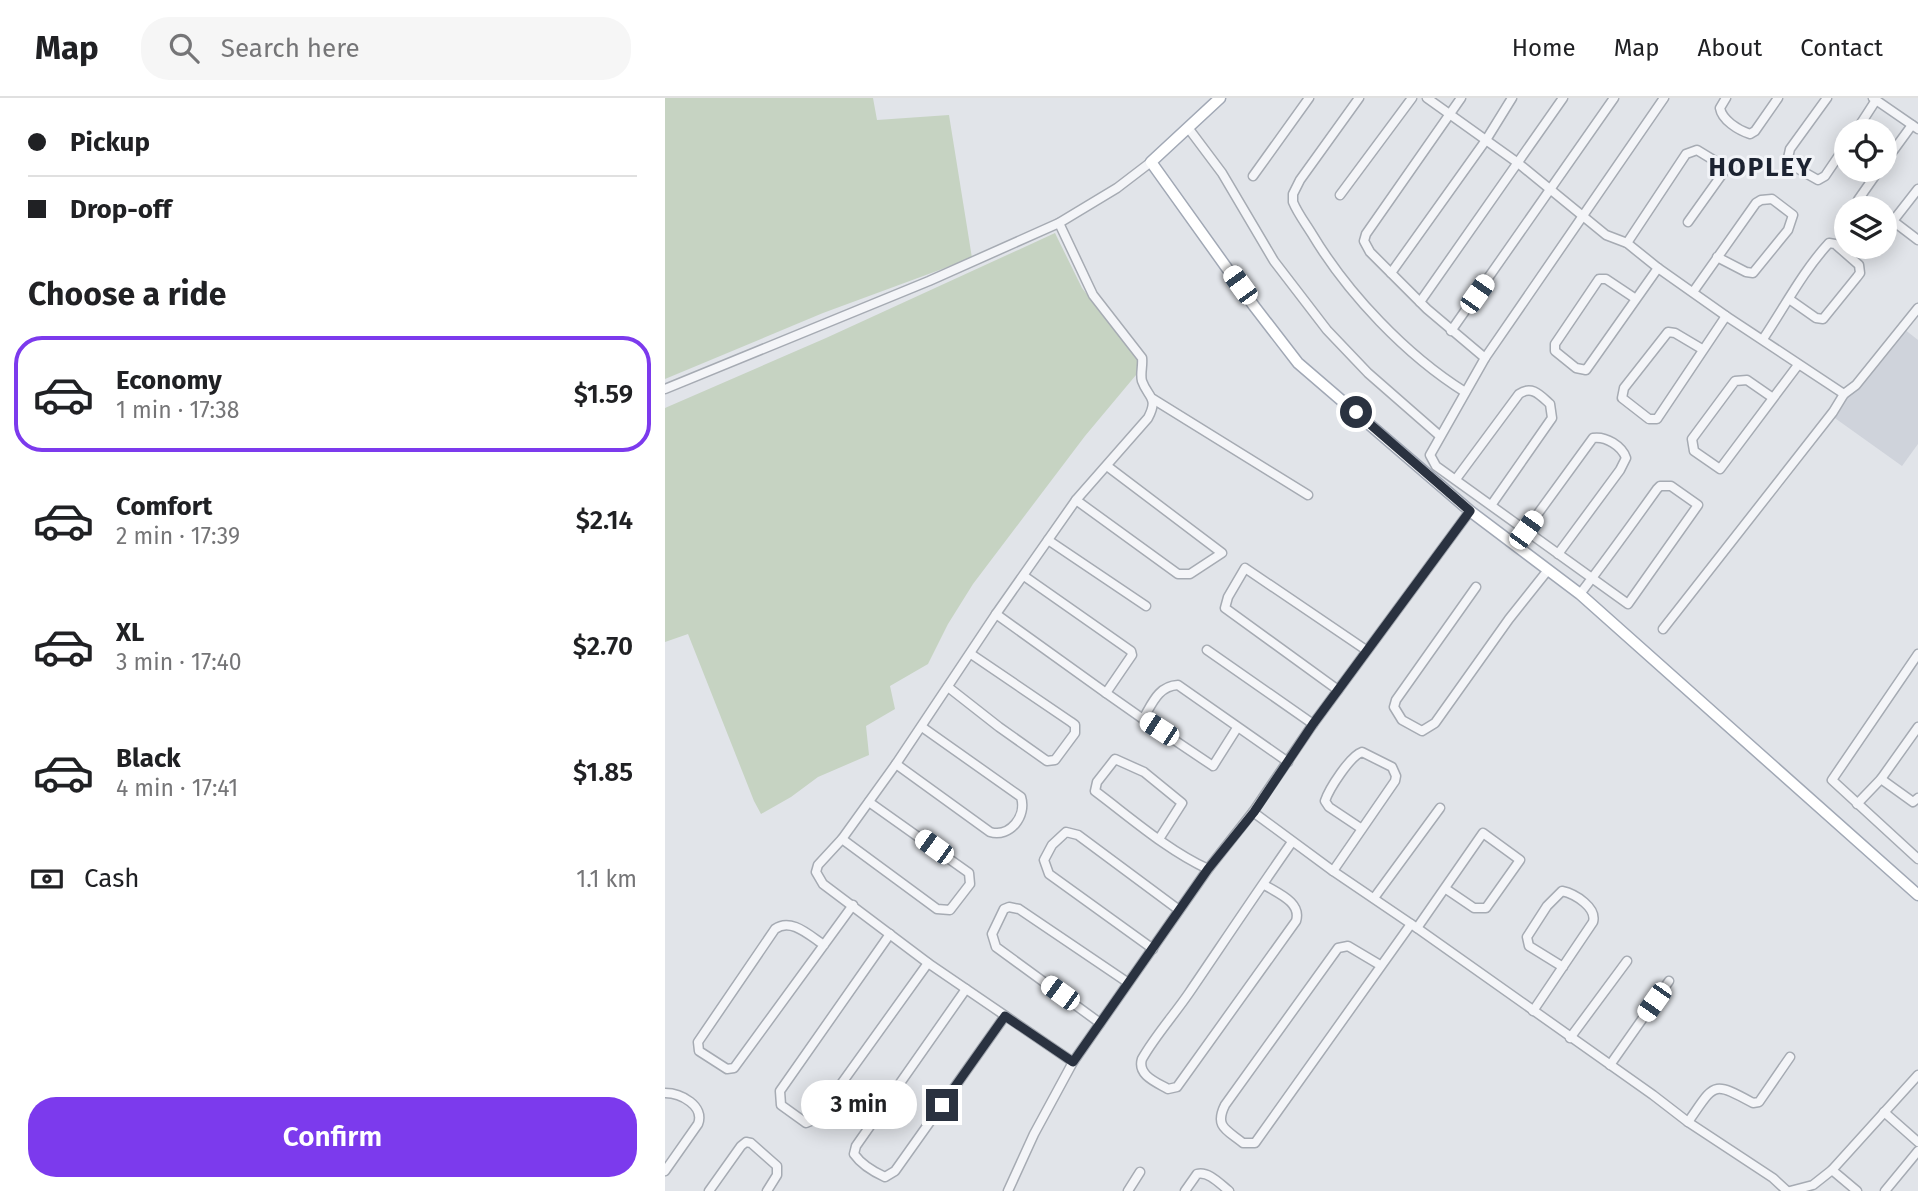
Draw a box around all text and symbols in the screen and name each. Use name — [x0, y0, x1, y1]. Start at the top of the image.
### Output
search box — [141, 17, 631, 80]
text: Map — [35, 28, 99, 68]
icon: search — [165, 29, 203, 67]
text: Search here — [221, 33, 360, 64]
text: Home — [1512, 34, 1576, 62]
text: Map — [1614, 34, 1660, 62]
text: About — [1698, 34, 1762, 62]
text: Contact — [1800, 34, 1883, 62]
map controls — [1834, 119, 1897, 259]
button: locate — [1834, 119, 1897, 182]
text: Pickup — [70, 127, 150, 158]
district label: HOPLEY — [1708, 152, 1814, 183]
text: Drop-off — [70, 194, 172, 225]
button: layers — [1834, 196, 1897, 259]
car — [1220, 262, 1261, 308]
car — [1457, 271, 1498, 317]
text: Choose a ride — [28, 275, 226, 313]
icon: car — [32, 363, 95, 426]
text: Economy — [116, 365, 222, 396]
text: $1.59 — [574, 379, 633, 410]
text: 1 min · 17:38 — [116, 396, 240, 424]
route start — [1340, 396, 1372, 428]
icon: car — [32, 489, 95, 552]
text: Comfort — [116, 491, 212, 522]
text: $2.14 — [576, 505, 633, 536]
car — [1506, 507, 1547, 553]
text: 2 min · 17:39 — [116, 522, 240, 550]
icon: car — [32, 615, 95, 678]
text: XL — [116, 617, 144, 648]
text: $2.70 — [573, 631, 633, 662]
text: 3 min · 17:40 — [116, 648, 242, 676]
car — [1136, 709, 1183, 749]
icon: car — [32, 741, 95, 804]
text: Black — [116, 743, 181, 774]
text: $1.85 — [573, 757, 633, 788]
text: 4 min · 17:41 — [116, 774, 238, 802]
car — [911, 826, 958, 868]
icon: cash — [28, 860, 66, 898]
text: Cash — [84, 863, 140, 894]
text: 1.1 km — [576, 865, 637, 893]
car — [1037, 972, 1084, 1014]
car — [1634, 979, 1675, 1025]
callout: 3 min — [802, 1080, 917, 1130]
route end — [926, 1089, 958, 1121]
text: 3 min — [831, 1090, 887, 1118]
button: Confirm — [28, 1097, 637, 1177]

